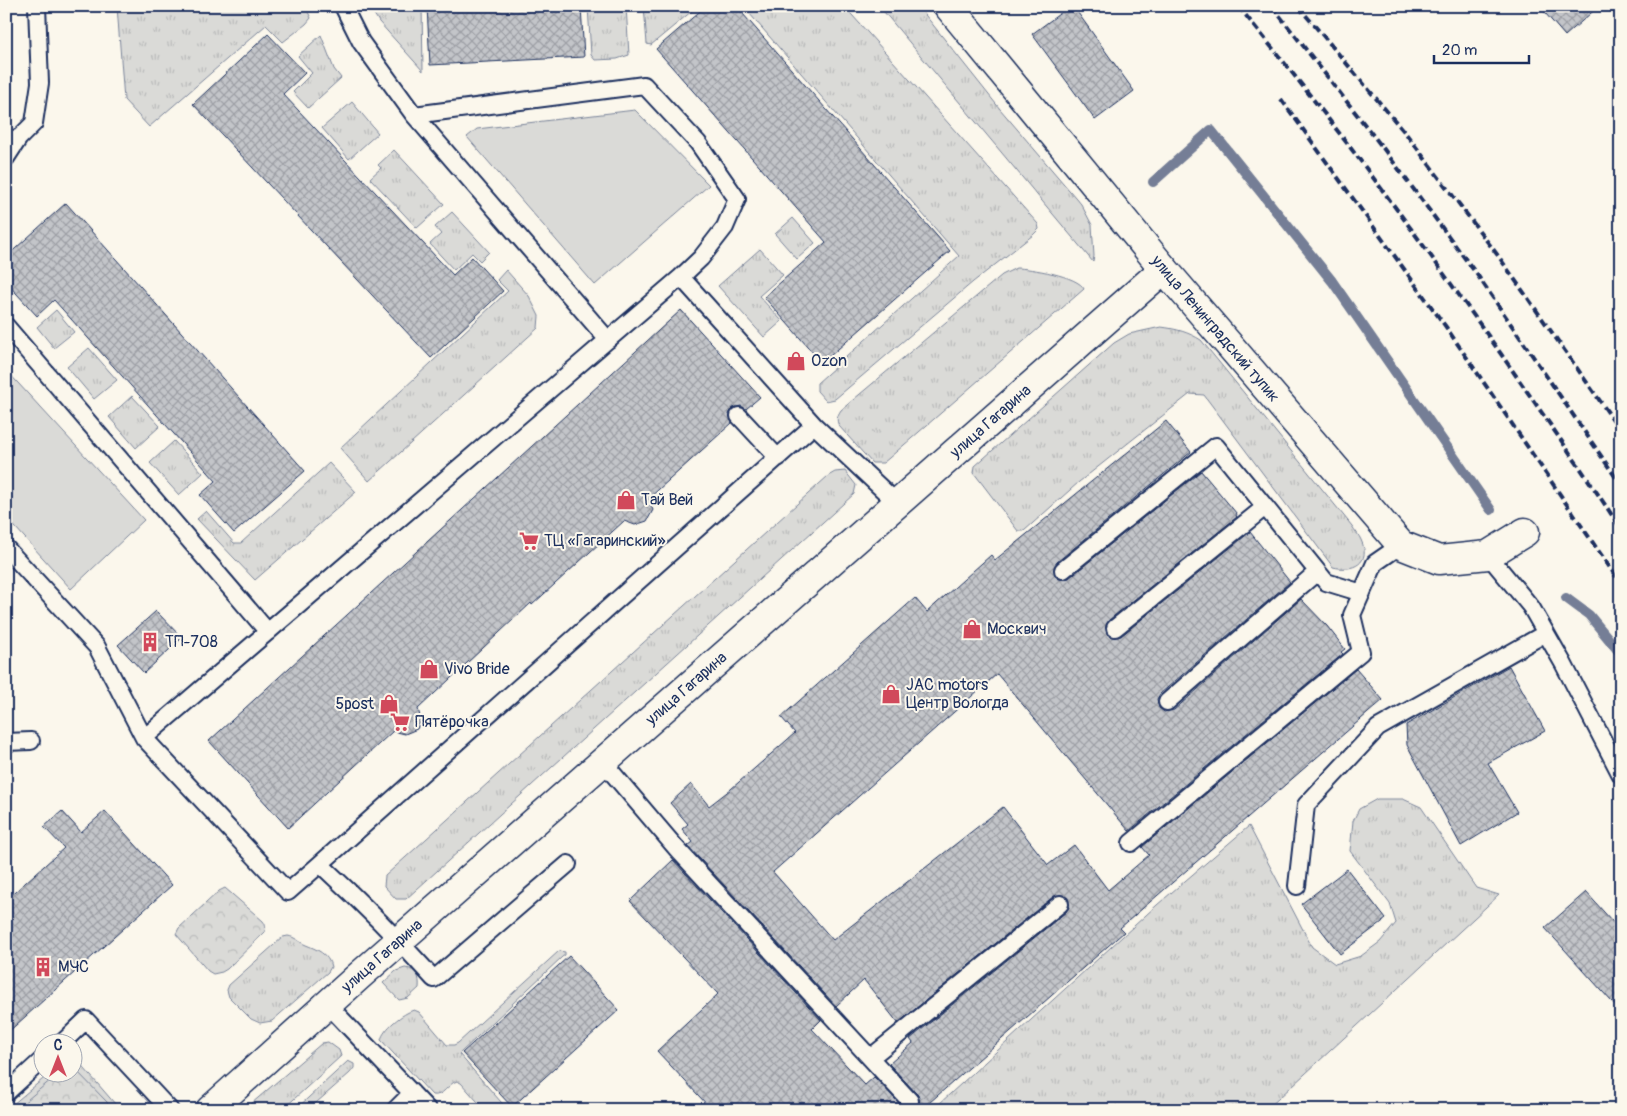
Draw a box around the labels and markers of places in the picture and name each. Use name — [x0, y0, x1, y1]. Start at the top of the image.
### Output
shop icon: Ozon — [785, 350, 807, 372]
place label: Ozon — [811, 351, 847, 371]
shop icon: Тай Вей — [615, 489, 637, 511]
place label: Тай Вей — [641, 490, 693, 510]
supermarket icon: ТЦ «Гагаринский» — [518, 530, 540, 552]
place label: ТЦ «Гагаринский» — [544, 531, 666, 551]
shop icon: Москвич — [961, 618, 983, 640]
place label: Москвич — [987, 619, 1047, 639]
building icon: ТП-708 — [139, 631, 161, 653]
place label: ТП-708 — [165, 632, 218, 652]
shop icon: Vivo Bride — [418, 658, 440, 680]
place label: Vivo Bride — [444, 659, 510, 679]
place label: JAC motors Центр Вологда — [906, 675, 1009, 713]
shop icon: JAC motors Центр Вологда — [880, 683, 902, 705]
shop icon: 5post — [378, 693, 400, 715]
place label: 5post — [336, 694, 375, 714]
supermarket icon: Пятёрочка — [389, 711, 411, 733]
place label: Пятёрочка — [415, 712, 489, 732]
building icon: МЧС — [32, 956, 54, 978]
place label: МЧС — [58, 957, 89, 977]

